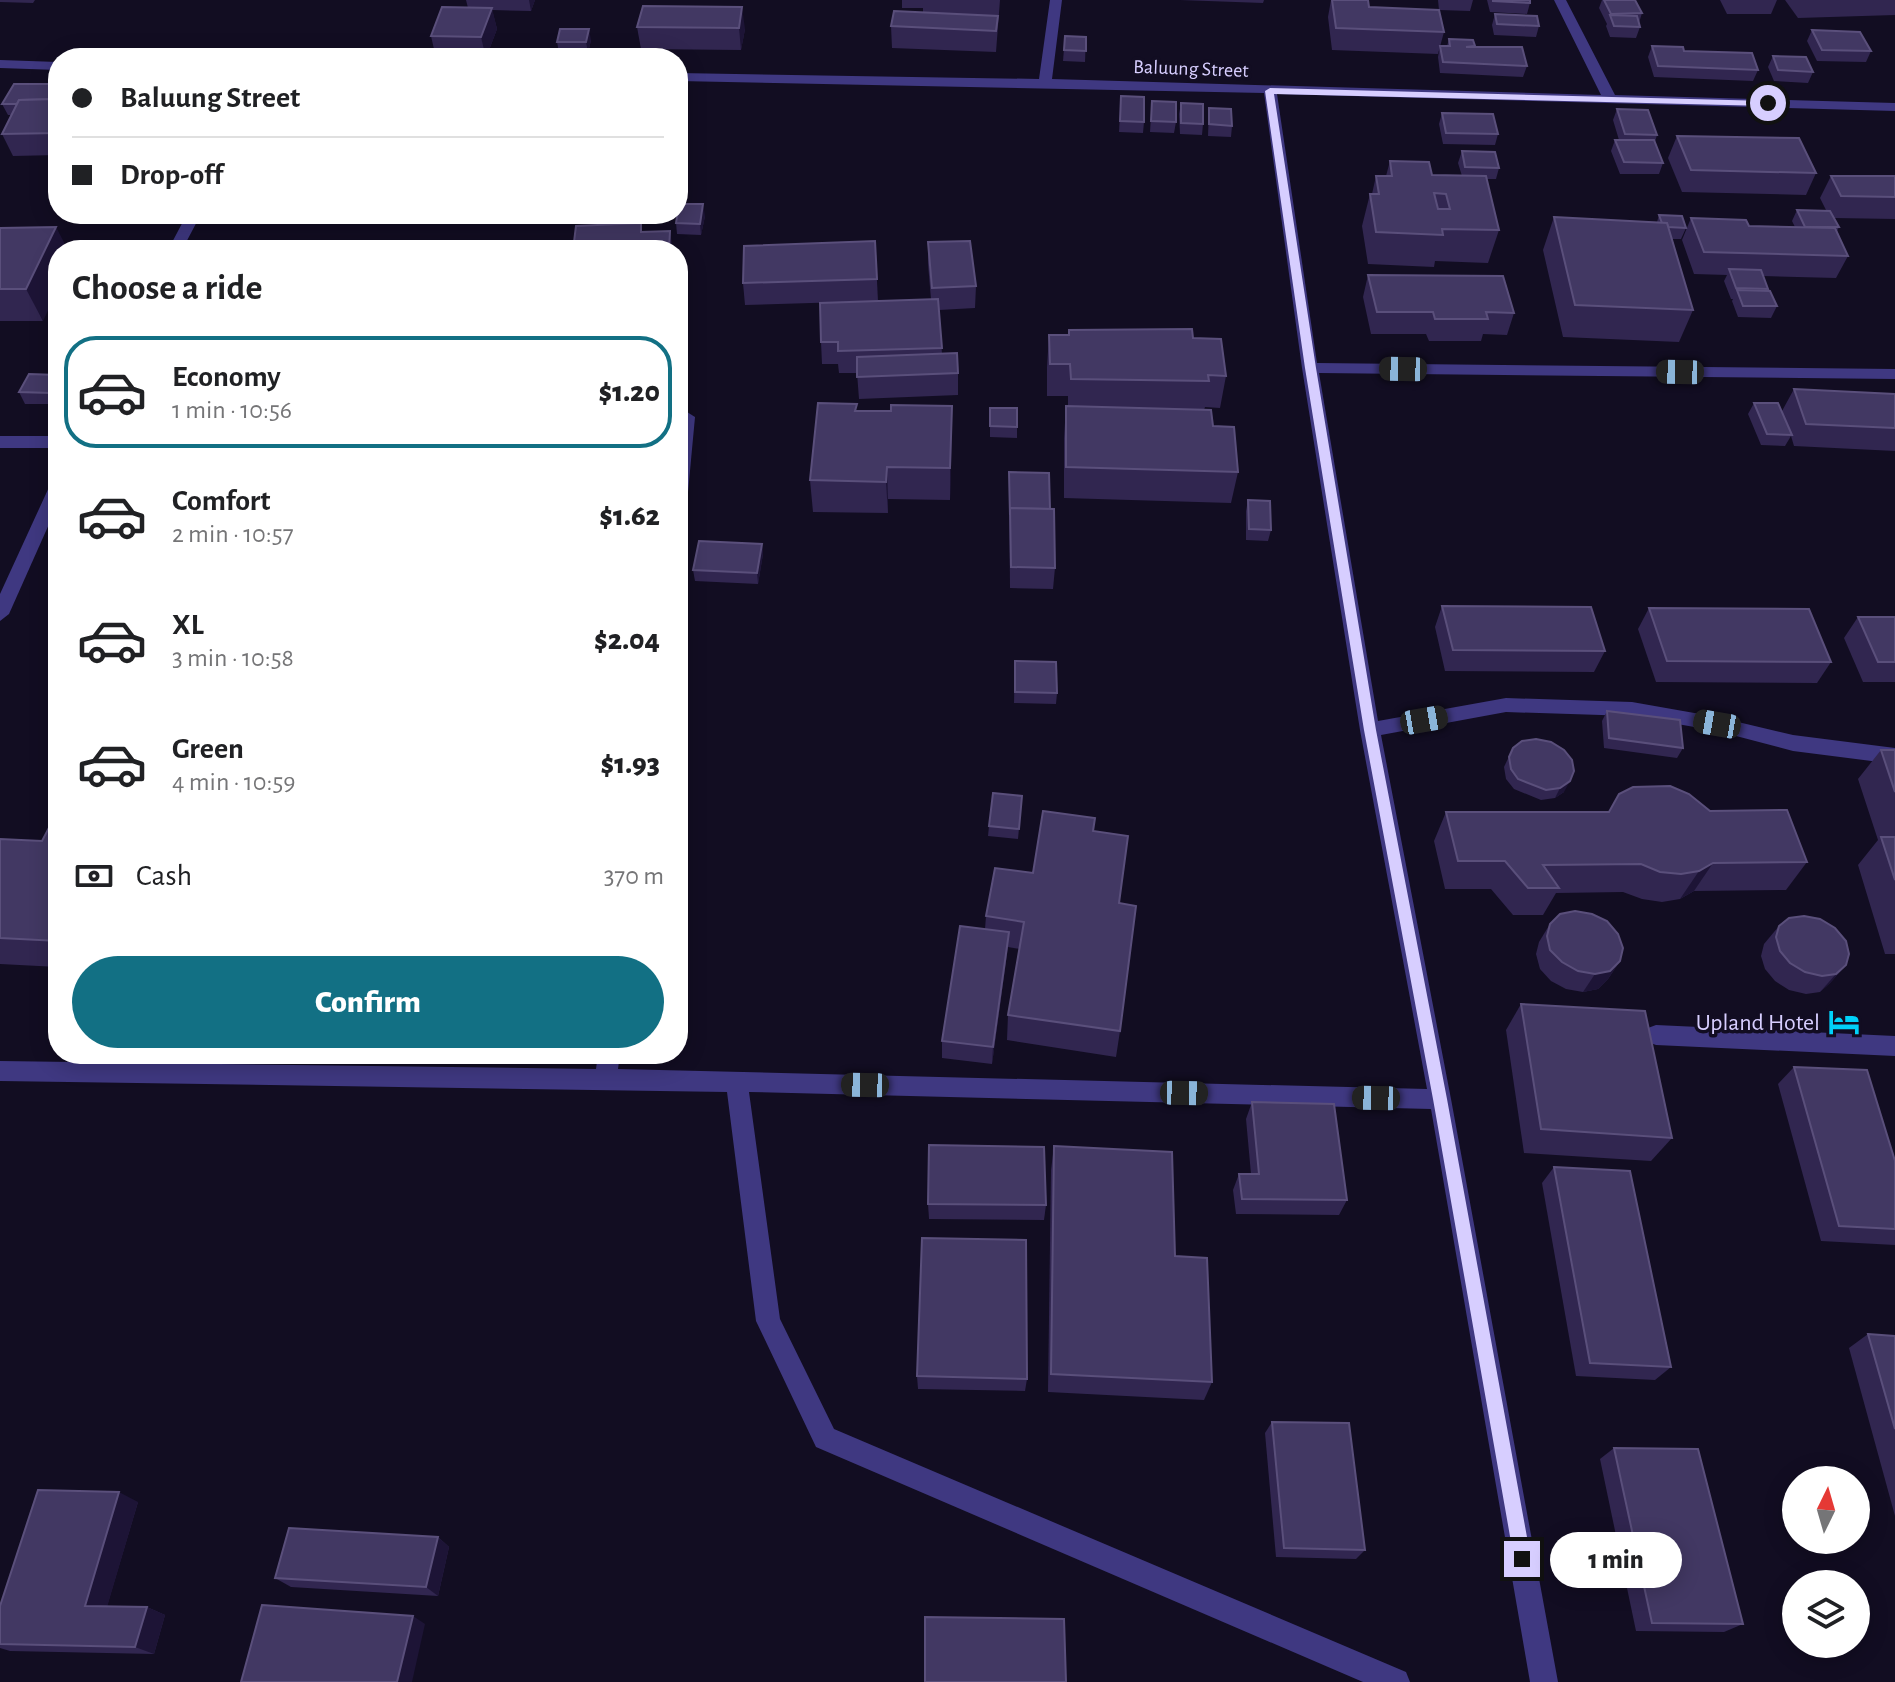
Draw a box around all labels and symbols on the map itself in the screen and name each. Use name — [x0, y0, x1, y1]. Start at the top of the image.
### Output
street label: Baluung Street — [1133, 57, 1250, 81]
route start — [1750, 85, 1786, 121]
car — [1379, 357, 1427, 381]
car — [1656, 360, 1704, 384]
car — [1398, 704, 1450, 736]
car — [1691, 708, 1743, 740]
hotel icon: Upland Hotel — [1827, 1005, 1861, 1039]
place label: Upland Hotel — [1696, 1011, 1820, 1035]
car — [841, 1073, 889, 1097]
car — [1160, 1081, 1208, 1105]
car — [1352, 1086, 1400, 1110]
north arrow — [1782, 1466, 1870, 1554]
callout: 1 min — [1550, 1531, 1682, 1587]
route end — [1504, 1541, 1540, 1577]

